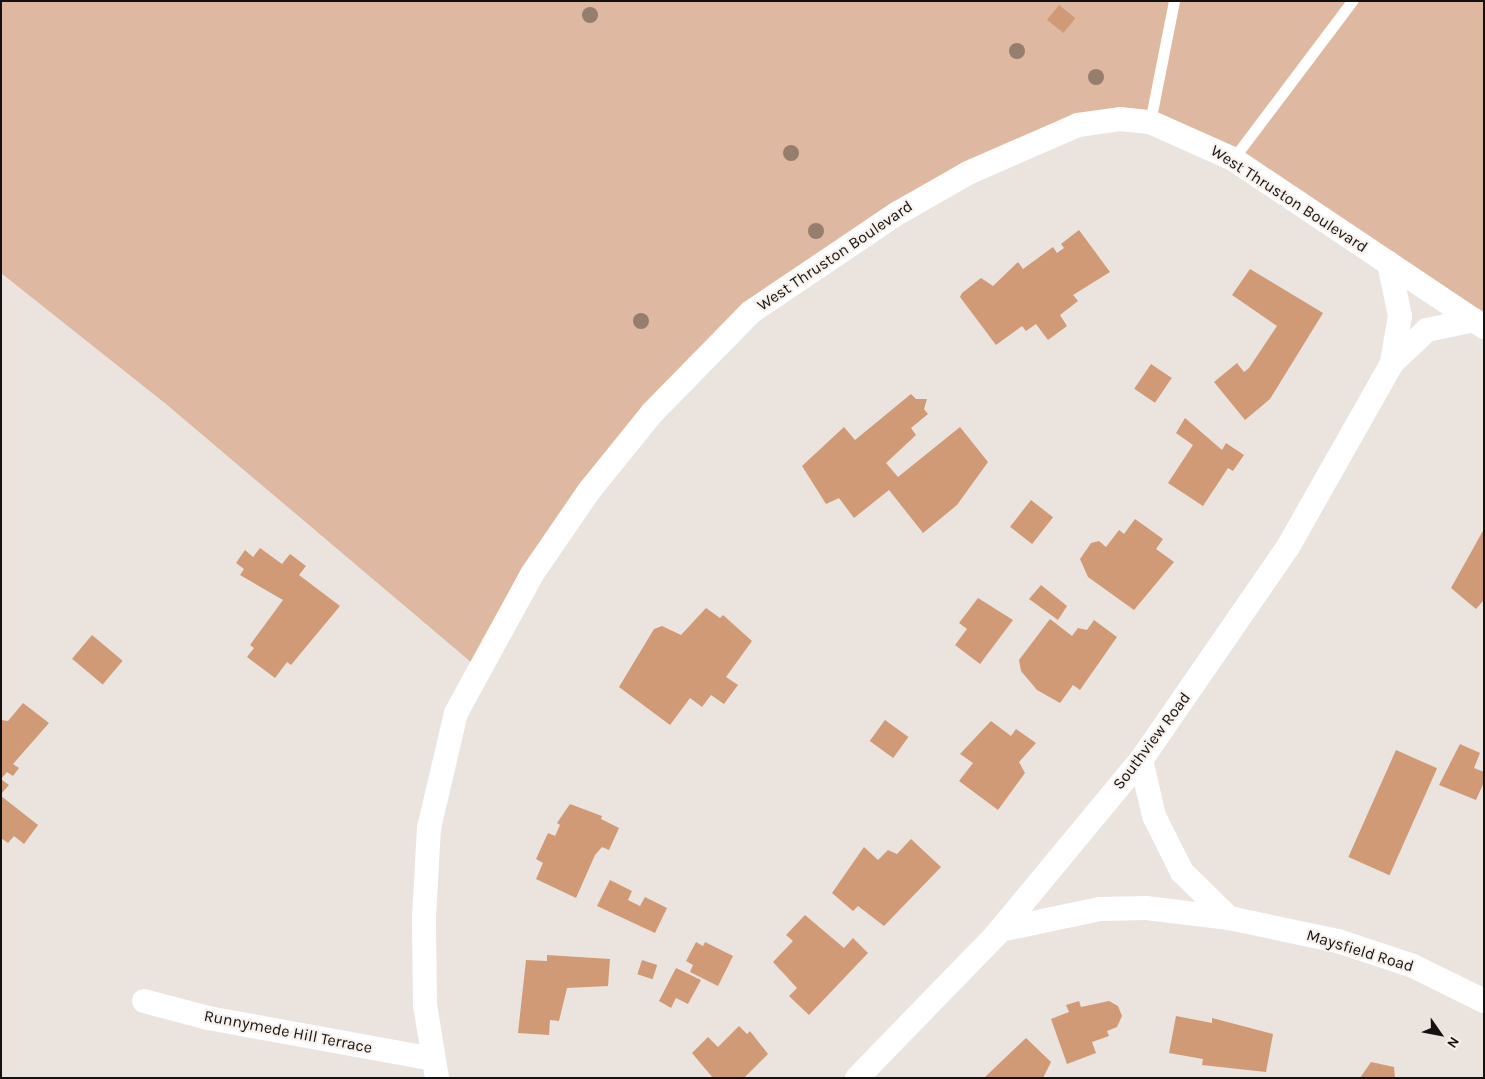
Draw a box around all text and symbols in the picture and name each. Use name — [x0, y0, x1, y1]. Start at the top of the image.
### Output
street label: West Thruston Boulevard — [1207, 141, 1371, 257]
street label: West Thruston Boulevard — [754, 197, 916, 315]
street label: Southview Road — [1109, 688, 1195, 794]
street label: Maysfield Road — [1304, 926, 1416, 976]
street label: Runnymede Hill Terrace — [202, 1006, 374, 1058]
north arrow — [1415, 1009, 1465, 1059]
text: N — [1443, 1034, 1463, 1051]

